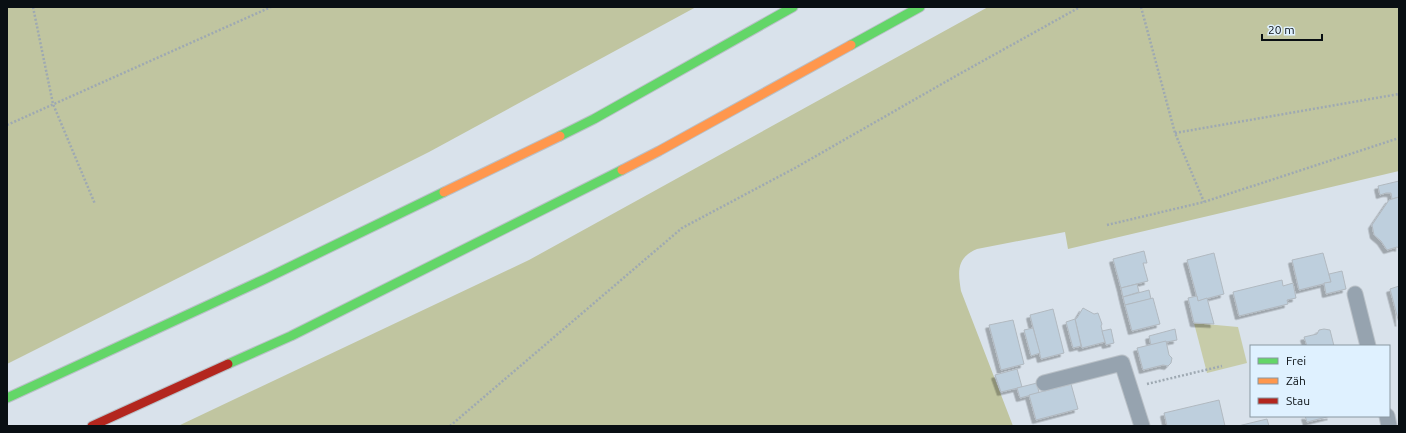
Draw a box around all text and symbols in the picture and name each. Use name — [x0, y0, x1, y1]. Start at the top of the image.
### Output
scale bar — [1262, 16, 1322, 42]
text: 20 m — [1268, 23, 1295, 36]
legend — [1250, 345, 1390, 417]
text: Frei — [1286, 354, 1306, 367]
text: Zäh — [1286, 374, 1306, 387]
text: Stau — [1286, 394, 1310, 407]

